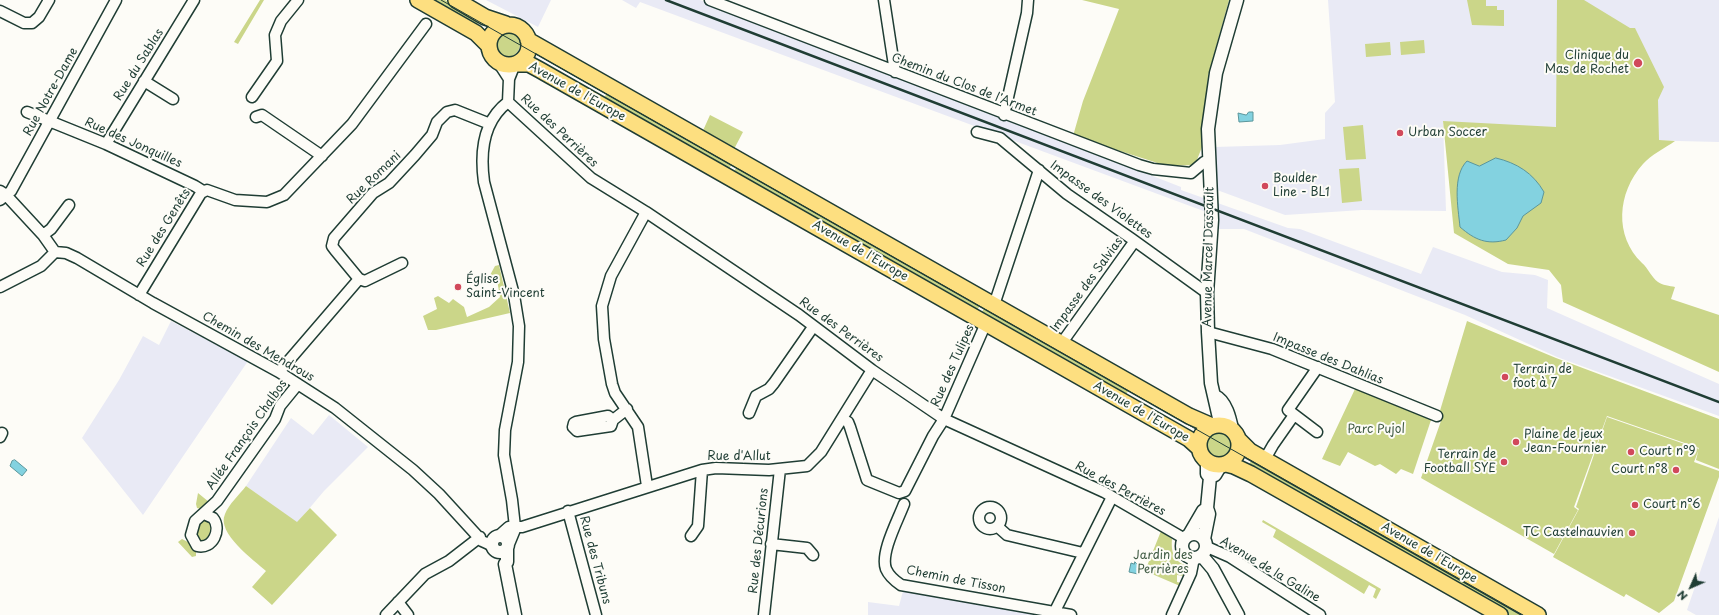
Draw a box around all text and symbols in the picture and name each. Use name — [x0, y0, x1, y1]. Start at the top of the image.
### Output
street label: Rue du Sablas — [111, 26, 167, 104]
street label: Rue Notre-Dame — [21, 45, 81, 139]
place label: Clinique du Mas de Rochet — [1545, 49, 1629, 77]
street label: Chemin du Clos de l'Armet — [889, 51, 1039, 119]
marker: Clinique du Mas de Rochet — [1632, 57, 1644, 69]
street label: Avenue de l'Europe — [526, 59, 628, 125]
street label: Rue des Perrières — [517, 92, 601, 170]
street label: Rue des Jonquilles — [82, 115, 184, 171]
place label: Urban Soccer — [1408, 126, 1487, 140]
marker: Urban Soccer — [1395, 128, 1405, 138]
street label: Rue Romani — [344, 149, 404, 207]
street label: Impasse des Violettes — [1047, 158, 1155, 242]
place label: Boulder Line - BL1 — [1273, 172, 1330, 200]
marker: Boulder Line - BL1 — [1260, 181, 1270, 191]
street label: Rue des Genêts — [134, 186, 194, 270]
street label: Avenue Marcel Dassault — [1201, 187, 1217, 327]
street label: Avenue de l'Europe — [809, 218, 911, 284]
street label: Impasse des Salvias — [1048, 235, 1126, 335]
place label: Église Saint-Vincent — [466, 273, 545, 301]
marker: Église Saint-Vincent — [453, 282, 463, 292]
street label: Rue des Perrières — [796, 295, 886, 365]
street label: Chemin des Mendrous — [199, 309, 317, 385]
street label: Rue des Tulipes — [928, 323, 978, 409]
street label: Impasse des Dahlias — [1271, 330, 1385, 388]
place label: Terrain de foot à 7 — [1513, 363, 1572, 391]
marker: Terrain de foot à 7 — [1500, 372, 1510, 382]
street label: Allée François Chalbos — [204, 377, 290, 493]
street label: Avenue de l'Europe — [1090, 379, 1192, 445]
park label: Parc Pujol — [1347, 423, 1405, 437]
place label: Plaine de jeux Jean-Fournier — [1524, 428, 1606, 456]
marker: Plaine de jeux Jean-Fournier — [1511, 437, 1521, 447]
place label: Court n°9 — [1639, 445, 1695, 459]
marker: Court n°9 — [1626, 447, 1636, 457]
place label: Terrain de Football SYE — [1424, 448, 1496, 476]
street label: Rue d'Allut — [707, 450, 771, 464]
marker: Terrain de Football SYE — [1499, 457, 1509, 467]
street label: Rue des Perrières — [1072, 459, 1168, 519]
place label: Court n°8 — [1611, 463, 1668, 477]
marker: Court n°8 — [1671, 465, 1681, 475]
street label: Rue des Décurions — [746, 487, 772, 595]
place label: Court n°6 — [1643, 498, 1700, 512]
marker: Court n°6 — [1630, 500, 1640, 510]
street label: Rue des Tribuns — [576, 514, 614, 606]
street label: Avenue de l'Europe — [1378, 520, 1480, 586]
place label: TC Castelnauvien — [1523, 526, 1624, 540]
marker: TC Castelnauvien — [1627, 528, 1637, 538]
street label: Avenue de la Galine — [1217, 534, 1323, 606]
park label: Jardin des Perrières — [1133, 549, 1193, 577]
street label: Chemin de Tisson — [905, 563, 1007, 597]
north arrow — [1671, 567, 1711, 607]
text: N — [1673, 587, 1691, 605]

